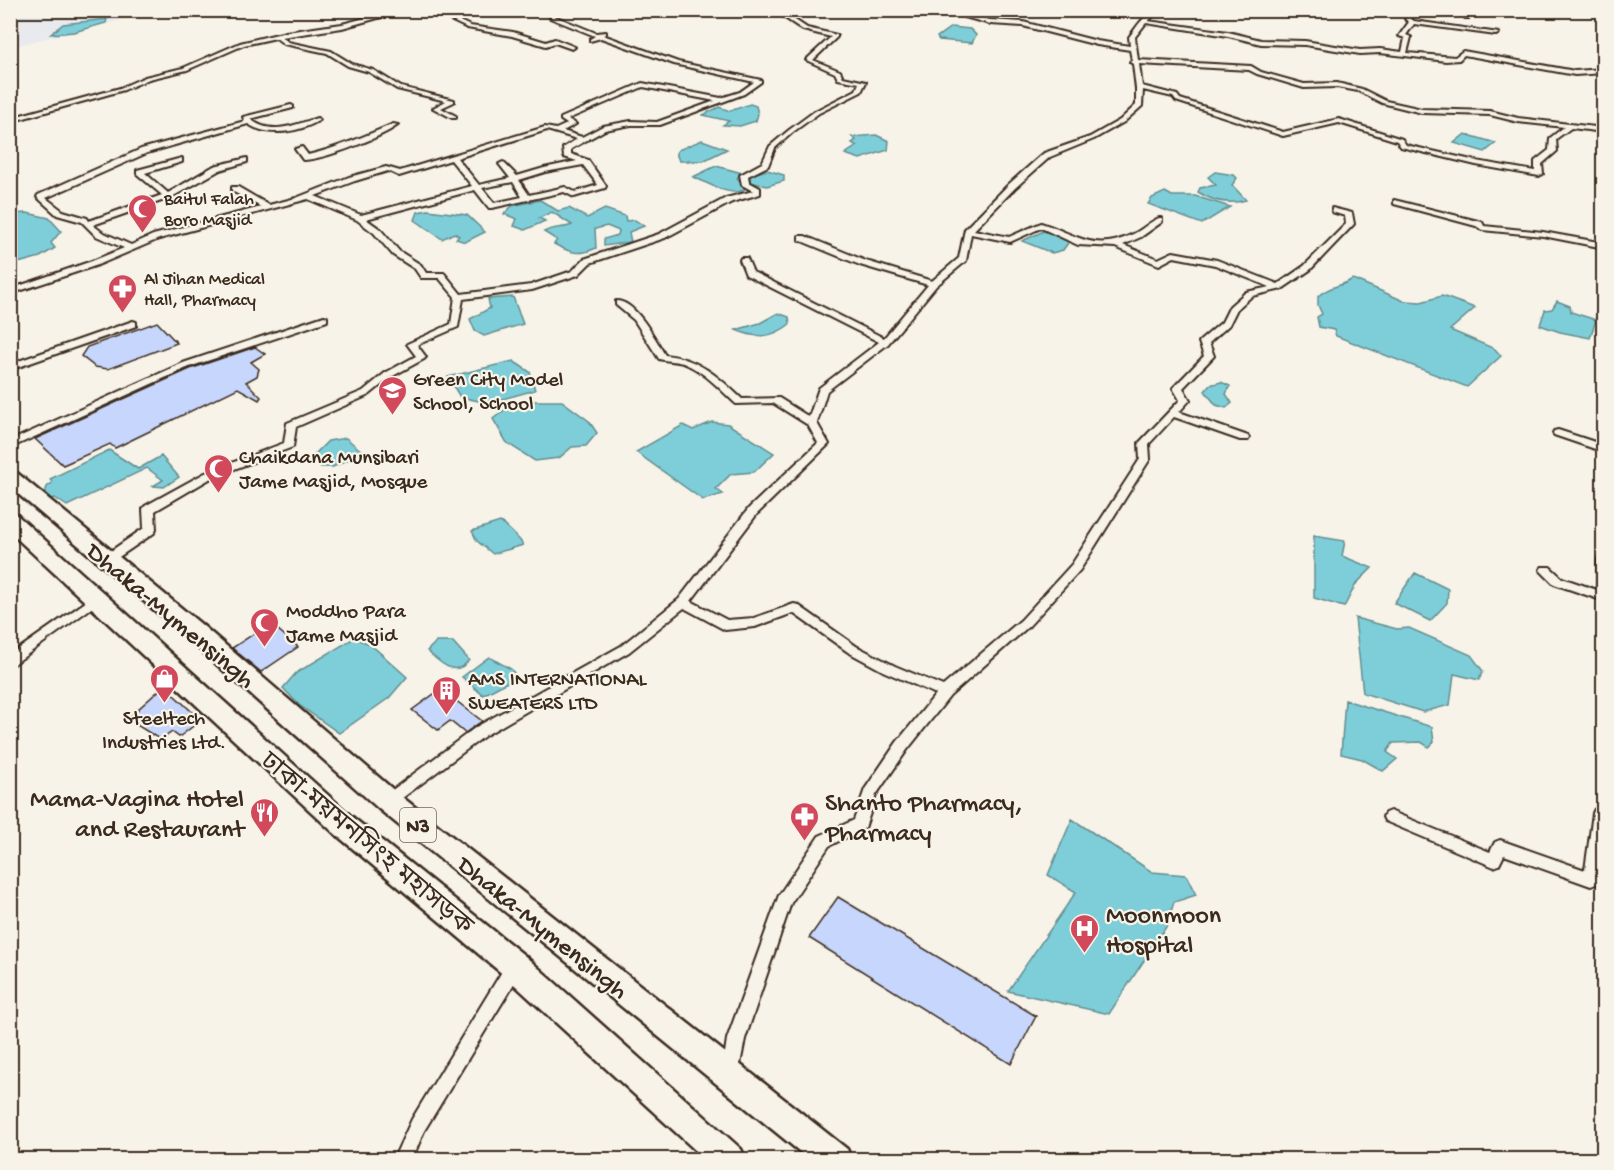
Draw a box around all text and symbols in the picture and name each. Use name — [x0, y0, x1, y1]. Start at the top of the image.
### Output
place label: Baitul Falah Boro Masjid — [163, 190, 254, 232]
mosque icon: Baitul Falah Boro Masjid — [127, 192, 159, 234]
place label: Al Jihan Medical Hall, Pharmacy — [144, 270, 265, 312]
pharmacy icon: Al Jihan Medical Hall, Pharmacy — [107, 272, 139, 314]
place label: Green City Model School, School — [413, 369, 563, 418]
school or university icon: Green City Model School, School — [376, 374, 408, 416]
place label: Chaikdana Munsibari Jame Masjid, Mosque — [239, 447, 429, 496]
mosque icon: Chaikdana Munsibari Jame Masjid, Mosque — [202, 452, 234, 494]
street label: Dhaka-Mymensingh — [77, 536, 260, 697]
place label: Moddho Para Jame Masjid — [286, 601, 407, 650]
mosque icon: Moddho Para Jame Masjid — [249, 606, 281, 648]
shop icon: Steeltech Industries Ltd. — [148, 662, 180, 704]
place label: AMS INTERNATIONAL SWEATERS LTD — [468, 669, 648, 718]
building icon: AMS INTERNATIONAL SWEATERS LTD — [431, 674, 463, 716]
place label: Steeltech Industries Ltd. — [102, 708, 226, 757]
street label: ঢাকা-ময়মনসিংহ মহাসড়ক — [252, 745, 480, 944]
place label: Mama-Vagina Hotel and Restaurant — [30, 786, 246, 847]
place label: Shanto Pharmacy, Pharmacy — [824, 790, 1023, 851]
restaurant icon: Mama-Vagina Hotel and Restaurant — [249, 796, 281, 838]
pharmacy icon: Shanto Pharmacy, Pharmacy — [788, 800, 820, 842]
road number: N3 — [400, 808, 436, 842]
street label: Dhaka-Mymensingh — [448, 850, 633, 1008]
place label: Moonmoon Hospital — [1106, 902, 1222, 963]
hospital icon: Moonmoon Hospital — [1069, 912, 1101, 954]

